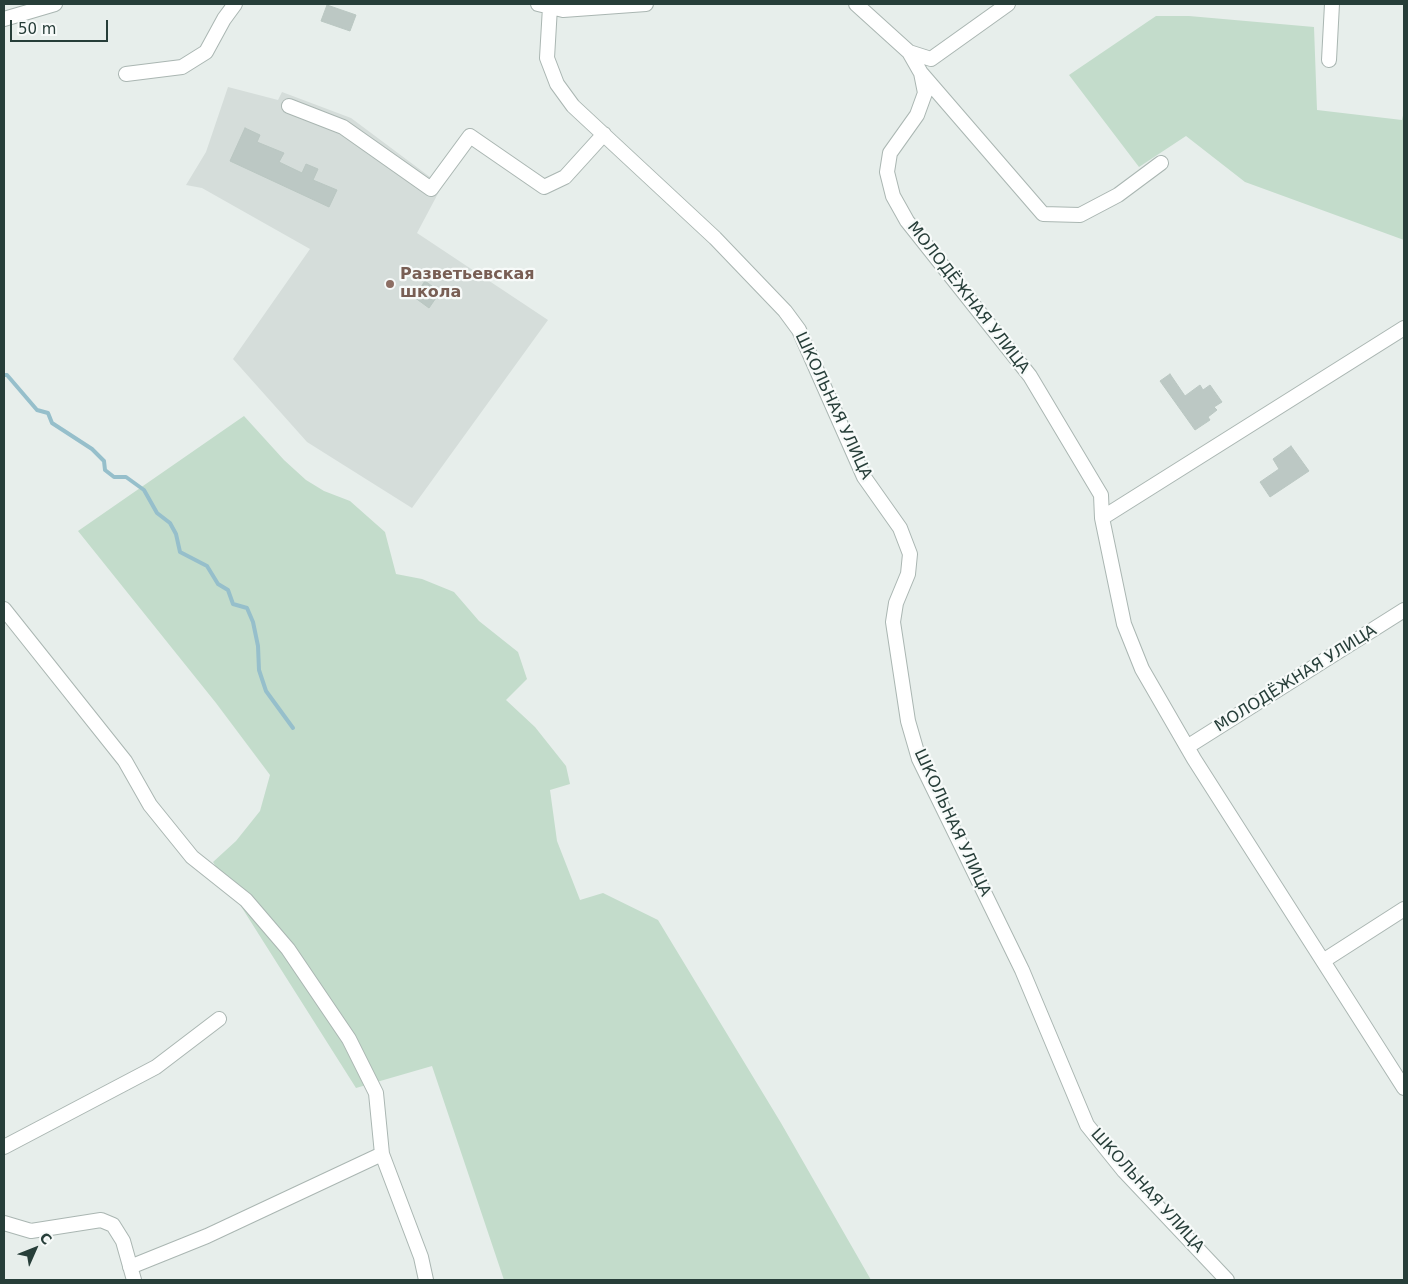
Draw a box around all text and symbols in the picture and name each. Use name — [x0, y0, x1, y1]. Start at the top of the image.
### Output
scale bar — [12, 10, 110, 42]
text: 50 m — [18, 20, 56, 38]
street label: МОЛОДЁЖНАЯ УЛИЦА — [903, 218, 1033, 378]
place label: Разветьевская школа — [400, 265, 535, 303]
marker: Разветьевская школа — [384, 278, 396, 290]
street label: ШКОЛЬНАЯ УЛИЦА — [790, 329, 876, 483]
street label: МОЛОДЁЖНАЯ УЛИЦА — [1212, 621, 1380, 737]
street label: ШКОЛЬНАЯ УЛИЦА — [909, 746, 995, 900]
street label: ШКОЛЬНАЯ УЛИЦА — [1086, 1125, 1208, 1257]
north arrow — [10, 1224, 60, 1274]
text: С — [36, 1229, 55, 1248]

